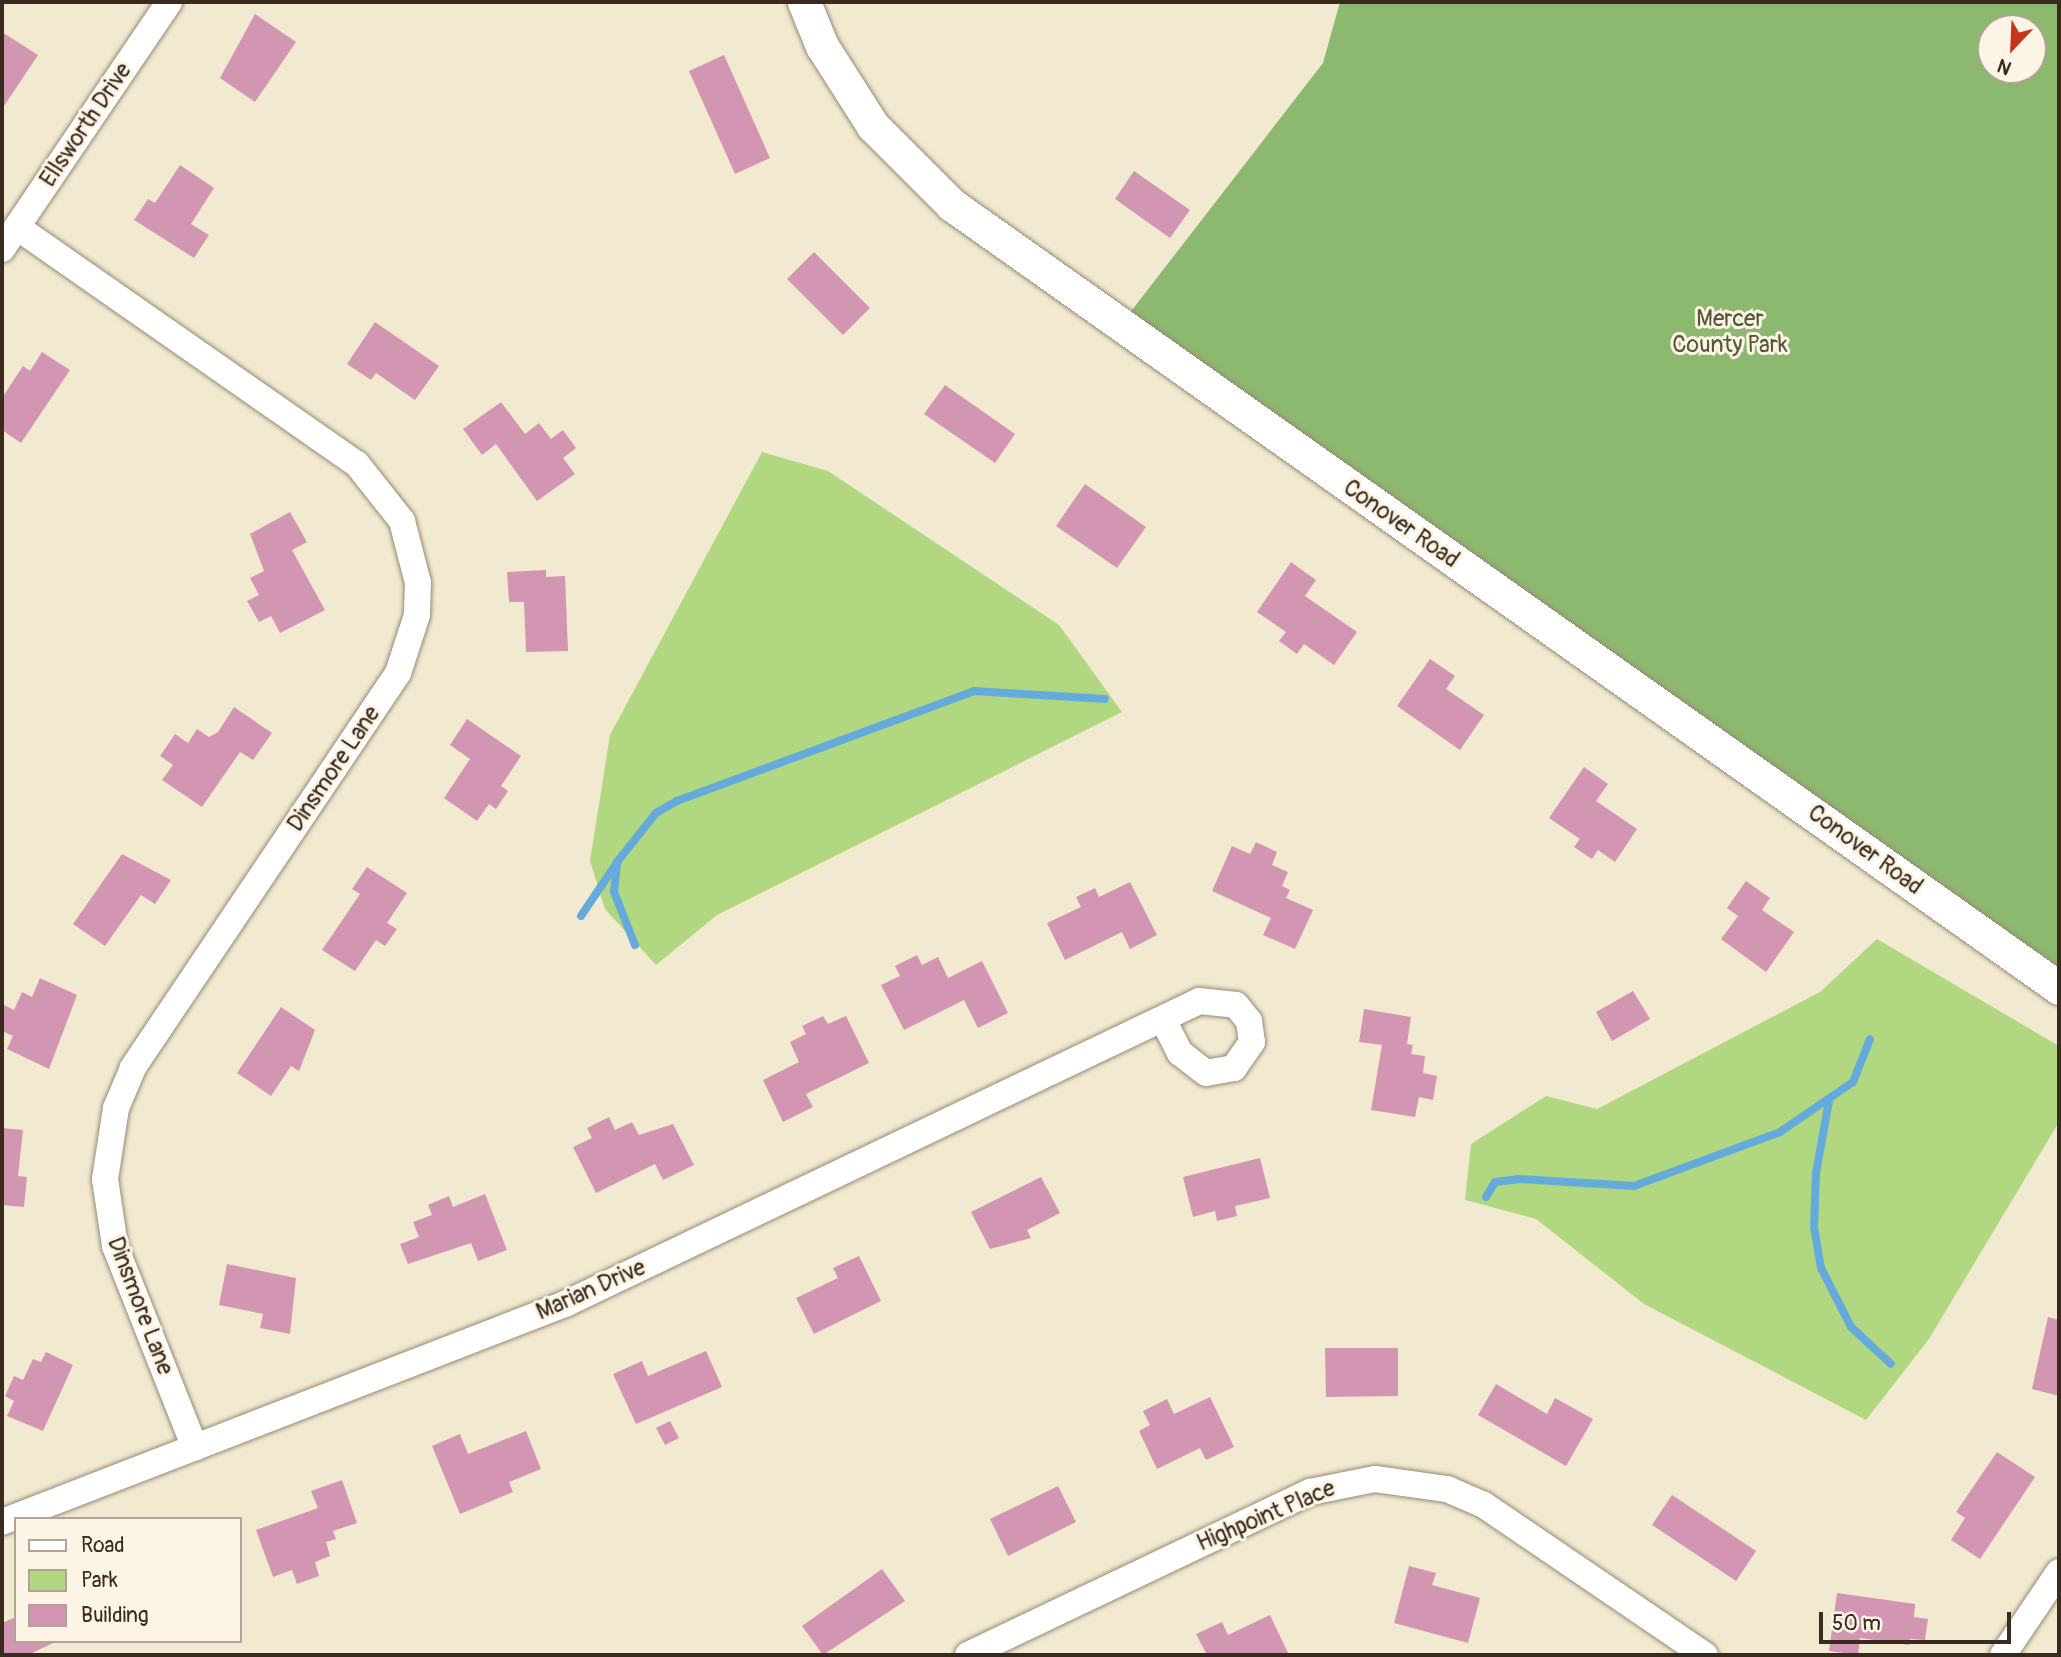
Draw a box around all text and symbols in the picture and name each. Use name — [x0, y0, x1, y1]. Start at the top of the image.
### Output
north arrow — [1977, 14, 2047, 84]
text: N — [1994, 53, 2015, 80]
street label: Ellsworth Drive — [34, 58, 138, 192]
park label: Mercer County Park — [1672, 305, 1788, 359]
street label: Conover Road — [1338, 474, 1464, 574]
street label: Dinsmore Lane — [282, 701, 386, 837]
street label: Conover Road — [1802, 799, 1928, 901]
street label: Dinsmore Lane — [101, 1233, 179, 1379]
street label: Marian Drive — [532, 1254, 650, 1326]
street label: Highpoint Place — [1193, 1475, 1339, 1557]
legend — [14, 1517, 242, 1643]
text: Road — [81, 1532, 125, 1559]
text: Park — [81, 1567, 118, 1594]
scale bar — [1823, 1598, 2016, 1642]
text: Building — [81, 1602, 148, 1629]
text: 50 m — [1832, 1610, 1881, 1637]

